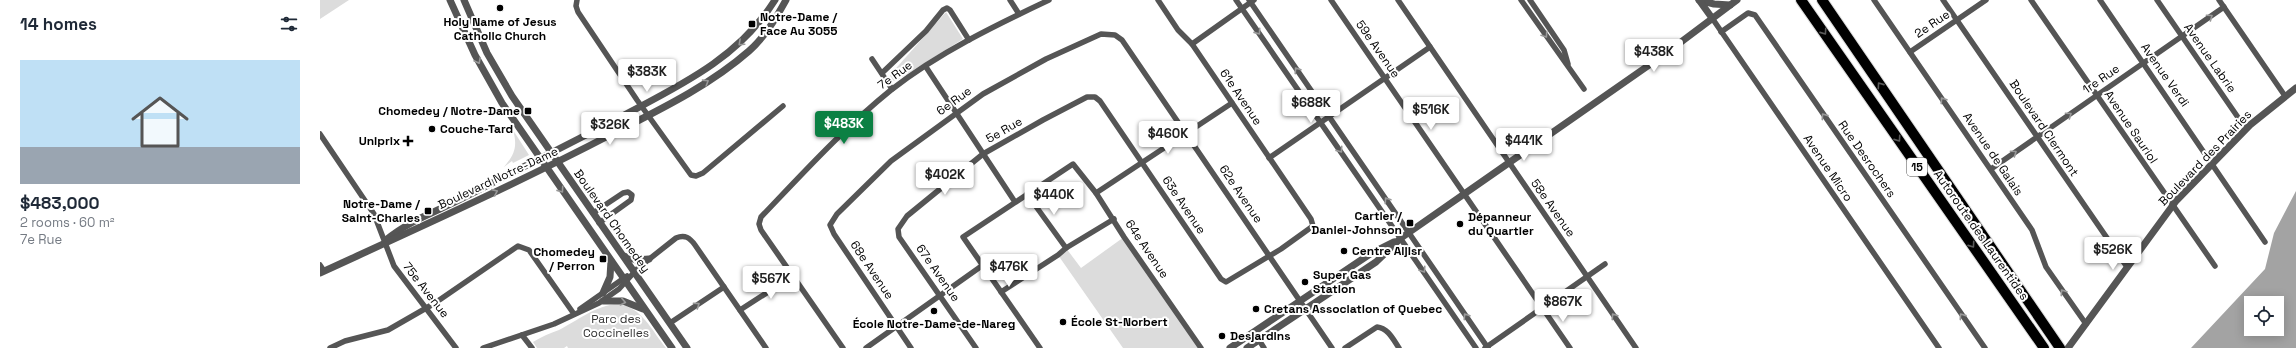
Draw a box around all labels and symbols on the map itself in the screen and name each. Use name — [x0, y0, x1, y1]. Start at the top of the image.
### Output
marker: Holy Name of Jesus Catholic Church — [495, 3, 505, 13]
street label: 2e Rue — [1911, 6, 1953, 42]
place label: Notre-Dame / Face Au 3055 — [760, 9, 838, 39]
place label: Holy Name of Jesus Catholic Church — [443, 14, 557, 44]
one-way arrow — [2206, 14, 2213, 22]
street label: 59e Avenue — [1352, 17, 1404, 81]
marker: Notre-Dame / Face Au 3055 — [747, 19, 757, 29]
street label: Avenue Labrie — [2180, 20, 2240, 96]
one-way arrow — [1253, 28, 1261, 35]
one-way arrow — [1819, 28, 1826, 35]
one-way arrow — [1540, 31, 1548, 38]
one-way arrow — [738, 38, 746, 46]
pin: $438K — [1626, 39, 1682, 73]
street label: Avenue Verdi — [2137, 40, 2193, 110]
one-way arrow — [473, 57, 481, 64]
street label: 7e Rue — [875, 57, 915, 93]
pin: $383K — [619, 59, 675, 93]
street label: 1re Rue — [2079, 61, 2123, 97]
street label: 61e Avenue — [1216, 66, 1266, 128]
one-way arrow — [1294, 67, 1302, 74]
street label: Boulevard Clermont — [2006, 76, 2082, 180]
one-way arrow — [702, 80, 709, 87]
one-way arrow — [1878, 82, 1885, 89]
street label: 6e Rue — [933, 83, 975, 119]
street label: Avenue Sauriol — [2101, 87, 2161, 167]
pin: $688K — [1283, 90, 1339, 124]
pin: $516K — [1403, 97, 1459, 131]
one-way arrow — [1940, 97, 1948, 104]
place label: Chomedey / Notre-Dame — [378, 103, 520, 119]
marker: Chomedey / Notre-Dame — [523, 106, 533, 116]
street label: Boulevard des Prairies — [2155, 107, 2255, 209]
street label: Avenue de Galais — [1959, 109, 2027, 199]
pin: $483K — [816, 111, 872, 145]
pin: $326K — [582, 112, 638, 146]
one-way arrow — [2065, 112, 2072, 120]
street label: 5e Rue — [983, 113, 1025, 147]
one-way arrow — [1821, 113, 1829, 120]
street label: Rue Desrochers — [1834, 117, 1900, 201]
place label: Couche-Tard — [440, 121, 513, 137]
pin: $460K — [1140, 121, 1196, 155]
marker: Couche-Tard — [427, 124, 437, 134]
pin: $441K — [1496, 128, 1552, 162]
street label: Avenue Micro — [1800, 131, 1856, 205]
place label: Uniprix — [359, 133, 400, 149]
one-way arrow — [1893, 135, 1901, 142]
marker: Uniprix — [403, 136, 413, 146]
street label: Boulevard Notre-Dame — [435, 143, 561, 213]
one-way arrow — [1335, 146, 1342, 153]
one-way arrow — [2009, 151, 2016, 158]
road number: 15 — [1907, 158, 1927, 176]
pin: $402K — [917, 162, 973, 196]
street label: 62e Avenue — [1216, 162, 1266, 226]
street label: Boulevard Chomedey — [570, 166, 654, 276]
street label: Autoroute des Laurentides — [1930, 167, 2032, 303]
street label: 63e Avenue — [1159, 173, 1209, 237]
street label: 58e Avenue — [1527, 176, 1579, 240]
pin: $440K — [1026, 182, 1082, 216]
one-way arrow — [556, 186, 564, 193]
one-way arrow — [491, 189, 499, 197]
place label: Notre-Dame / Saint-Charles — [342, 196, 420, 226]
one-way arrow — [1385, 198, 1392, 205]
marker: Notre-Dame / Saint-Charles — [423, 206, 433, 216]
place label: Cartier / Daniel-Johnson — [1311, 208, 1402, 238]
place label: Dépanneur du Quartier — [1468, 209, 1534, 239]
street label: 64e Avenue — [1122, 217, 1172, 281]
marker: Cartier / Daniel-Johnson — [1405, 218, 1415, 228]
marker: Dépanneur du Quartier — [1455, 219, 1465, 229]
pin: $526K — [2085, 237, 2141, 271]
street label: 68e Avenue — [847, 238, 897, 302]
street label: 67e Avenue — [912, 241, 964, 305]
one-way arrow — [1968, 241, 1975, 248]
place label: Centre Aljisr — [1352, 243, 1422, 259]
place label: Chomedey / Perron — [533, 244, 595, 274]
marker: Centre Aljisr — [1339, 246, 1349, 256]
marker: Chomedey / Perron — [598, 254, 608, 264]
pin: $476K — [981, 254, 1037, 288]
street label: 75e Avenue — [399, 259, 453, 321]
pin: $567K — [743, 266, 799, 300]
one-way arrow — [1418, 266, 1425, 273]
place label: Super Gas Station — [1313, 267, 1371, 297]
marker: Super Gas Station — [1300, 277, 1310, 287]
pin: $867K — [1535, 289, 1591, 323]
one-way arrow — [2061, 290, 2068, 297]
one-way arrow — [620, 297, 627, 305]
place label: Cretans Association of Quebec — [1264, 301, 1442, 317]
one-way arrow — [693, 302, 700, 310]
marker: Cretans Association of Quebec — [1251, 304, 1261, 314]
marker: École Notre-Dame-de-Nareg — [929, 306, 939, 316]
park label: Parc des Coccinelles — [583, 311, 649, 341]
one-way arrow — [1463, 313, 1471, 320]
one-way arrow — [1611, 313, 1619, 320]
one-way arrow — [1959, 313, 1967, 320]
place label: École St-Norbert — [1071, 314, 1168, 330]
place label: École Notre-Dame-de-Nareg — [853, 316, 1015, 332]
marker: École St-Norbert — [1058, 317, 1068, 327]
place label: Desjardins — [1230, 328, 1290, 344]
marker: Desjardins — [1217, 331, 1227, 341]

